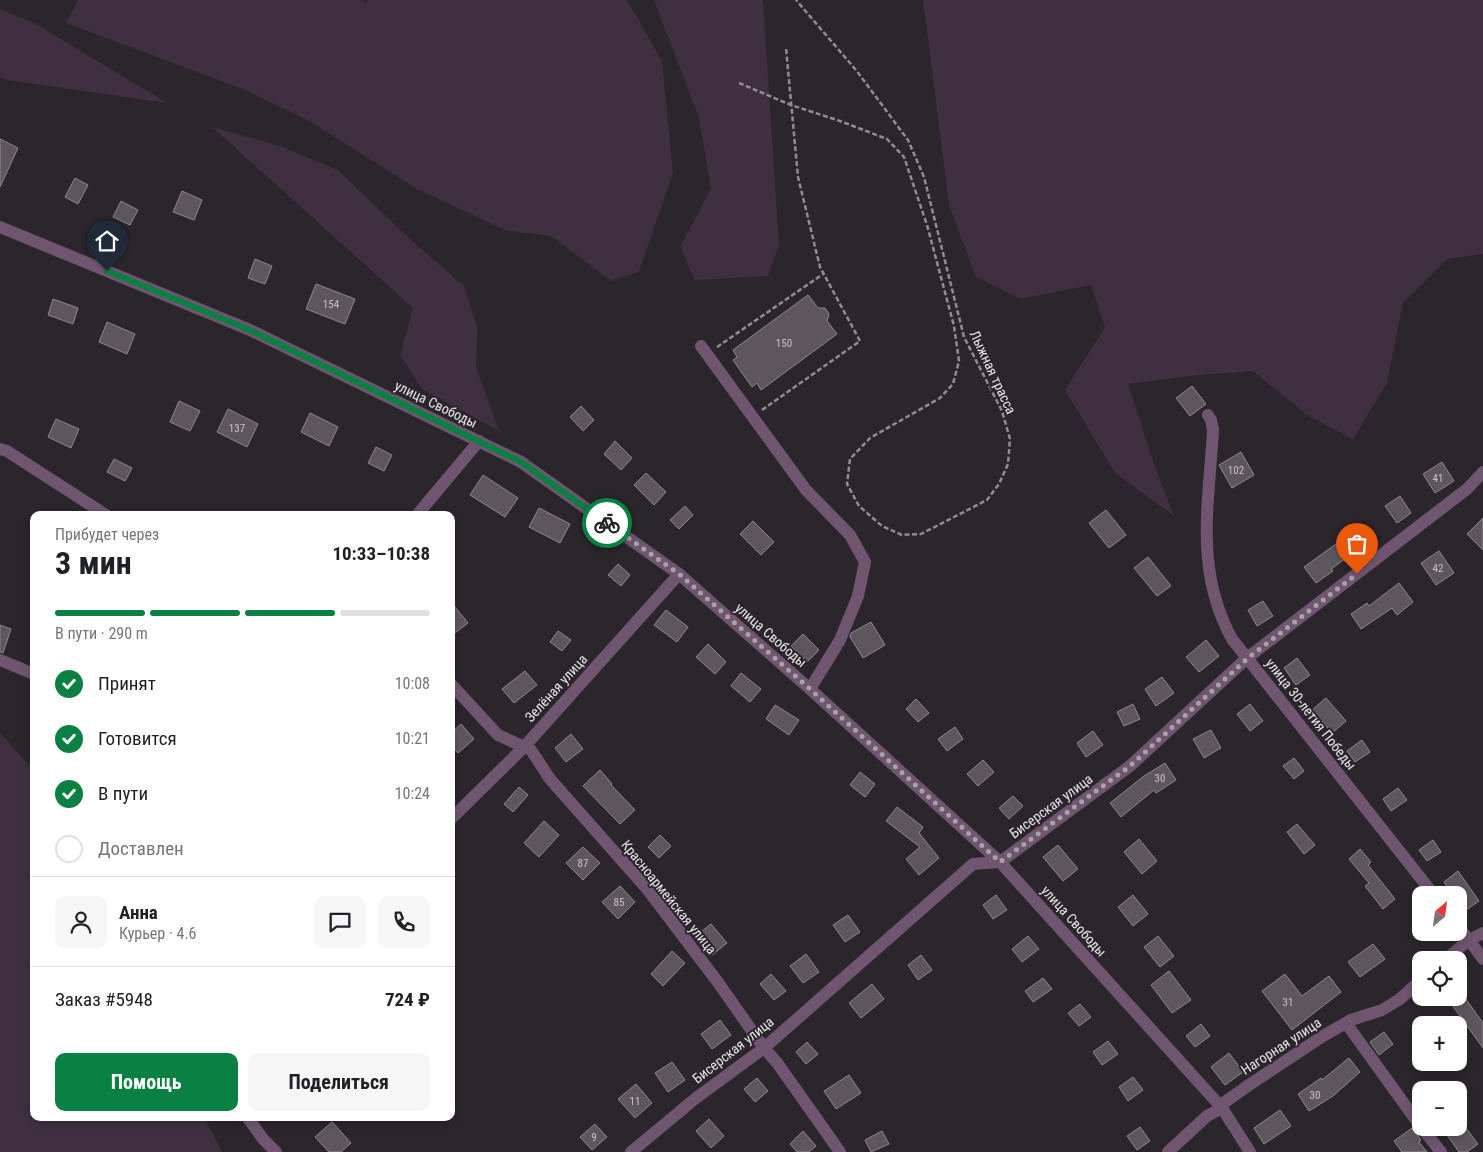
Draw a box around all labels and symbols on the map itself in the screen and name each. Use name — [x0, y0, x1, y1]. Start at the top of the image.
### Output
pin — [86, 220, 128, 271]
house number: 154 — [323, 298, 340, 311]
street label: Лыжная трасса — [967, 328, 1019, 416]
house number: 150 — [776, 337, 792, 350]
street label: улица Свободы — [392, 377, 480, 431]
house number: 137 — [229, 422, 245, 435]
house number: 102 — [1228, 464, 1244, 477]
house number: 41 — [1433, 472, 1443, 485]
courier — [582, 498, 632, 548]
pin — [1336, 523, 1378, 574]
house number: 42 — [1433, 562, 1443, 575]
street label: улица Свободы — [732, 600, 810, 670]
street label: Зелёная улица — [522, 651, 590, 725]
street label: улица 30-летия Победы — [1262, 655, 1360, 773]
street label: Бисерская улица — [1006, 771, 1096, 841]
house number: 30 — [1155, 772, 1165, 785]
street label: Красноармейская улица — [618, 837, 720, 957]
house number: 87 — [578, 857, 588, 870]
street label: улица Свободы — [1038, 882, 1110, 960]
north arrow — [1412, 886, 1468, 941]
house number: 85 — [614, 896, 624, 909]
house number: 31 — [1283, 996, 1293, 1009]
street label: Бисерская улица — [689, 1013, 777, 1087]
street label: Нагорная улица — [1238, 1014, 1324, 1078]
house number: 30 — [1310, 1089, 1320, 1102]
house number: 11 — [630, 1095, 640, 1108]
house number: 9 — [591, 1131, 597, 1144]

